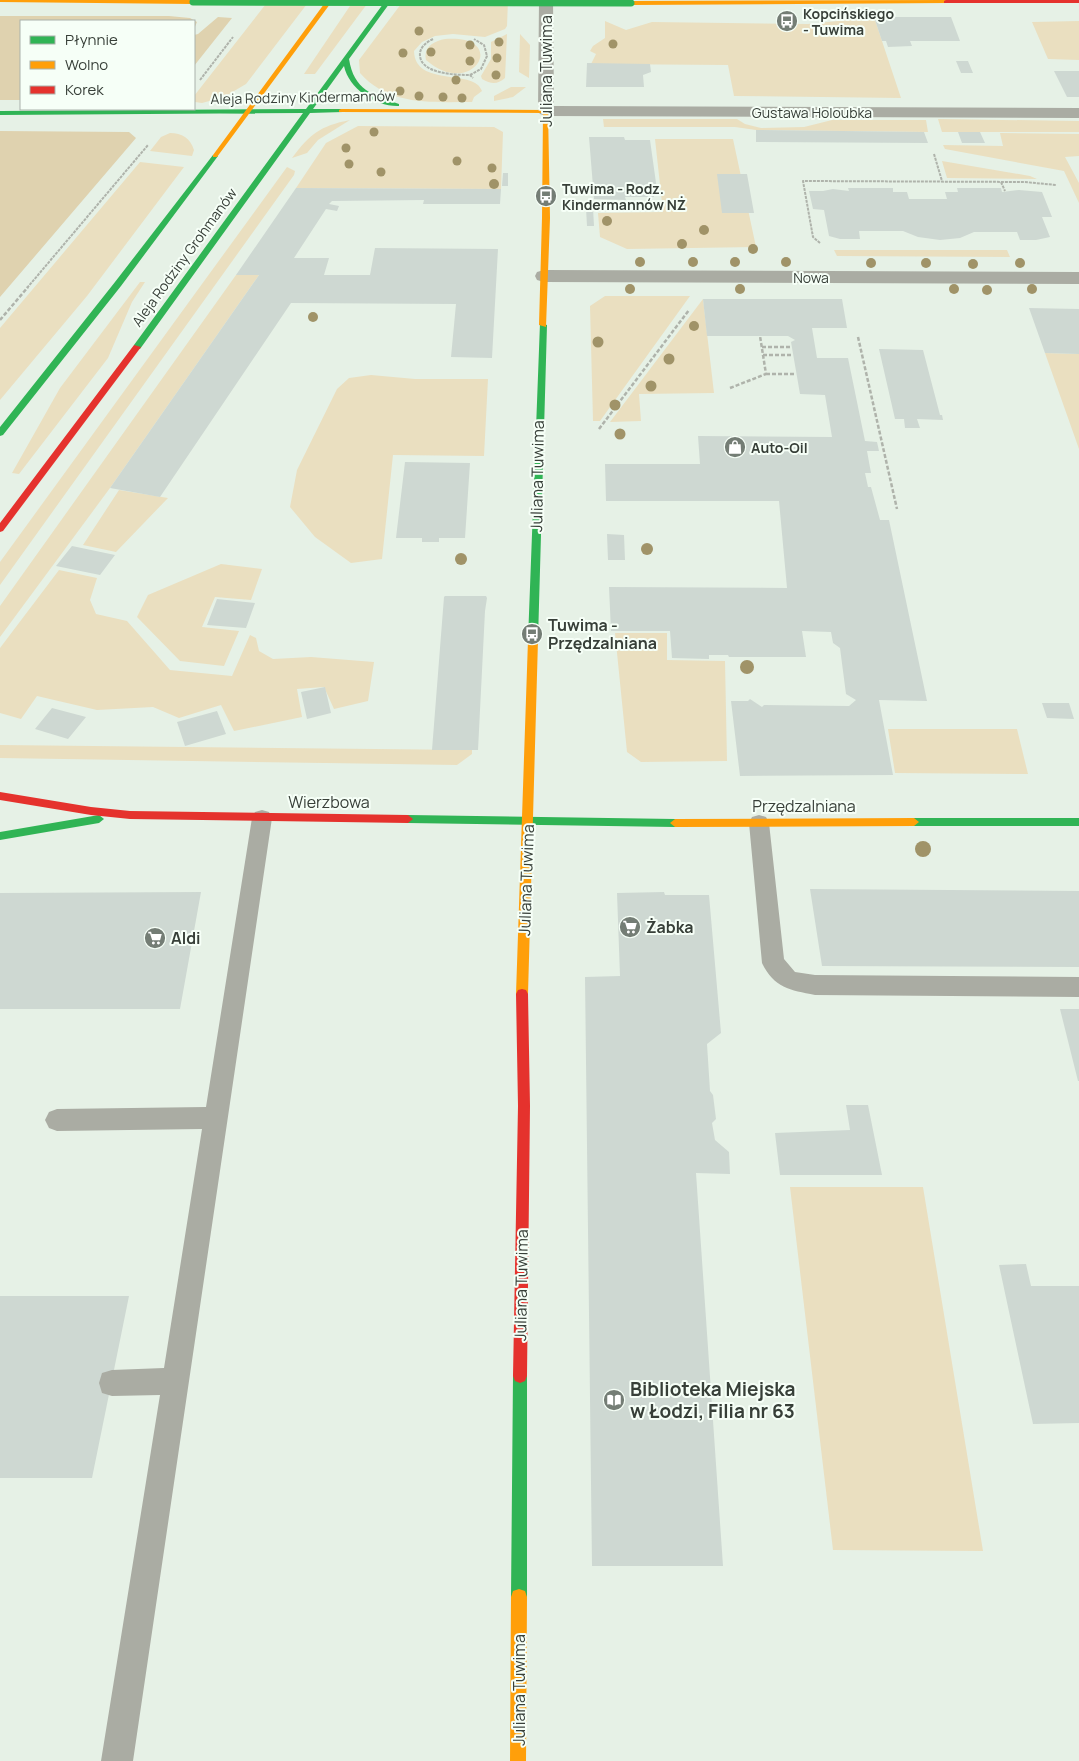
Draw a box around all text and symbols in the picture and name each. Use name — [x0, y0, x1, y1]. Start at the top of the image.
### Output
place label: Kopcińskiego - Tuwima — [803, 4, 894, 39]
bus stop icon: Kopcińskiego - Tuwima — [775, 9, 799, 33]
street label: Juliana Tuwima — [535, 15, 557, 127]
legend — [20, 20, 195, 110]
text: Płynnie — [65, 29, 118, 50]
text: Wolno — [65, 54, 108, 75]
text: Korek — [65, 79, 104, 100]
street label: Aleja Rodziny Kindermannów — [210, 86, 396, 108]
street label: Gustawa Holoubka — [752, 103, 872, 122]
place label: Tuwima - Rodz. Kindermannów NŻ — [562, 179, 686, 214]
street label: Aleja Rodziny Grohmanów — [127, 184, 241, 330]
bus stop icon: Tuwima - Rodz. Kindermannów NŻ — [534, 184, 558, 208]
street label: Nowa — [793, 268, 829, 287]
street label: Juliana Tuwima — [525, 420, 549, 532]
shop icon: Auto-Oil — [723, 435, 747, 459]
place label: Auto-Oil — [751, 438, 808, 457]
place label: Tuwima - Przędzalniana — [548, 614, 657, 654]
bus stop icon: Tuwima - Przędzalniana — [520, 622, 544, 646]
street label: Wierzbowa — [288, 791, 370, 813]
street label: Przędzalniana — [752, 795, 856, 817]
street label: Juliana Tuwima — [513, 824, 539, 936]
supermarket icon: Żabka — [618, 915, 642, 939]
place label: Żabka — [646, 916, 694, 938]
supermarket icon: Aldi — [143, 926, 167, 950]
place label: Aldi — [171, 927, 201, 949]
street label: Juliana Tuwima — [509, 1229, 533, 1341]
place label: Biblioteka Miejska w Łodzi, Filia nr 63 — [630, 1376, 795, 1424]
library icon: Biblioteka Miejska w Łodzi, Filia nr 63 — [602, 1388, 626, 1412]
street label: Juliana Tuwima — [508, 1634, 530, 1746]

